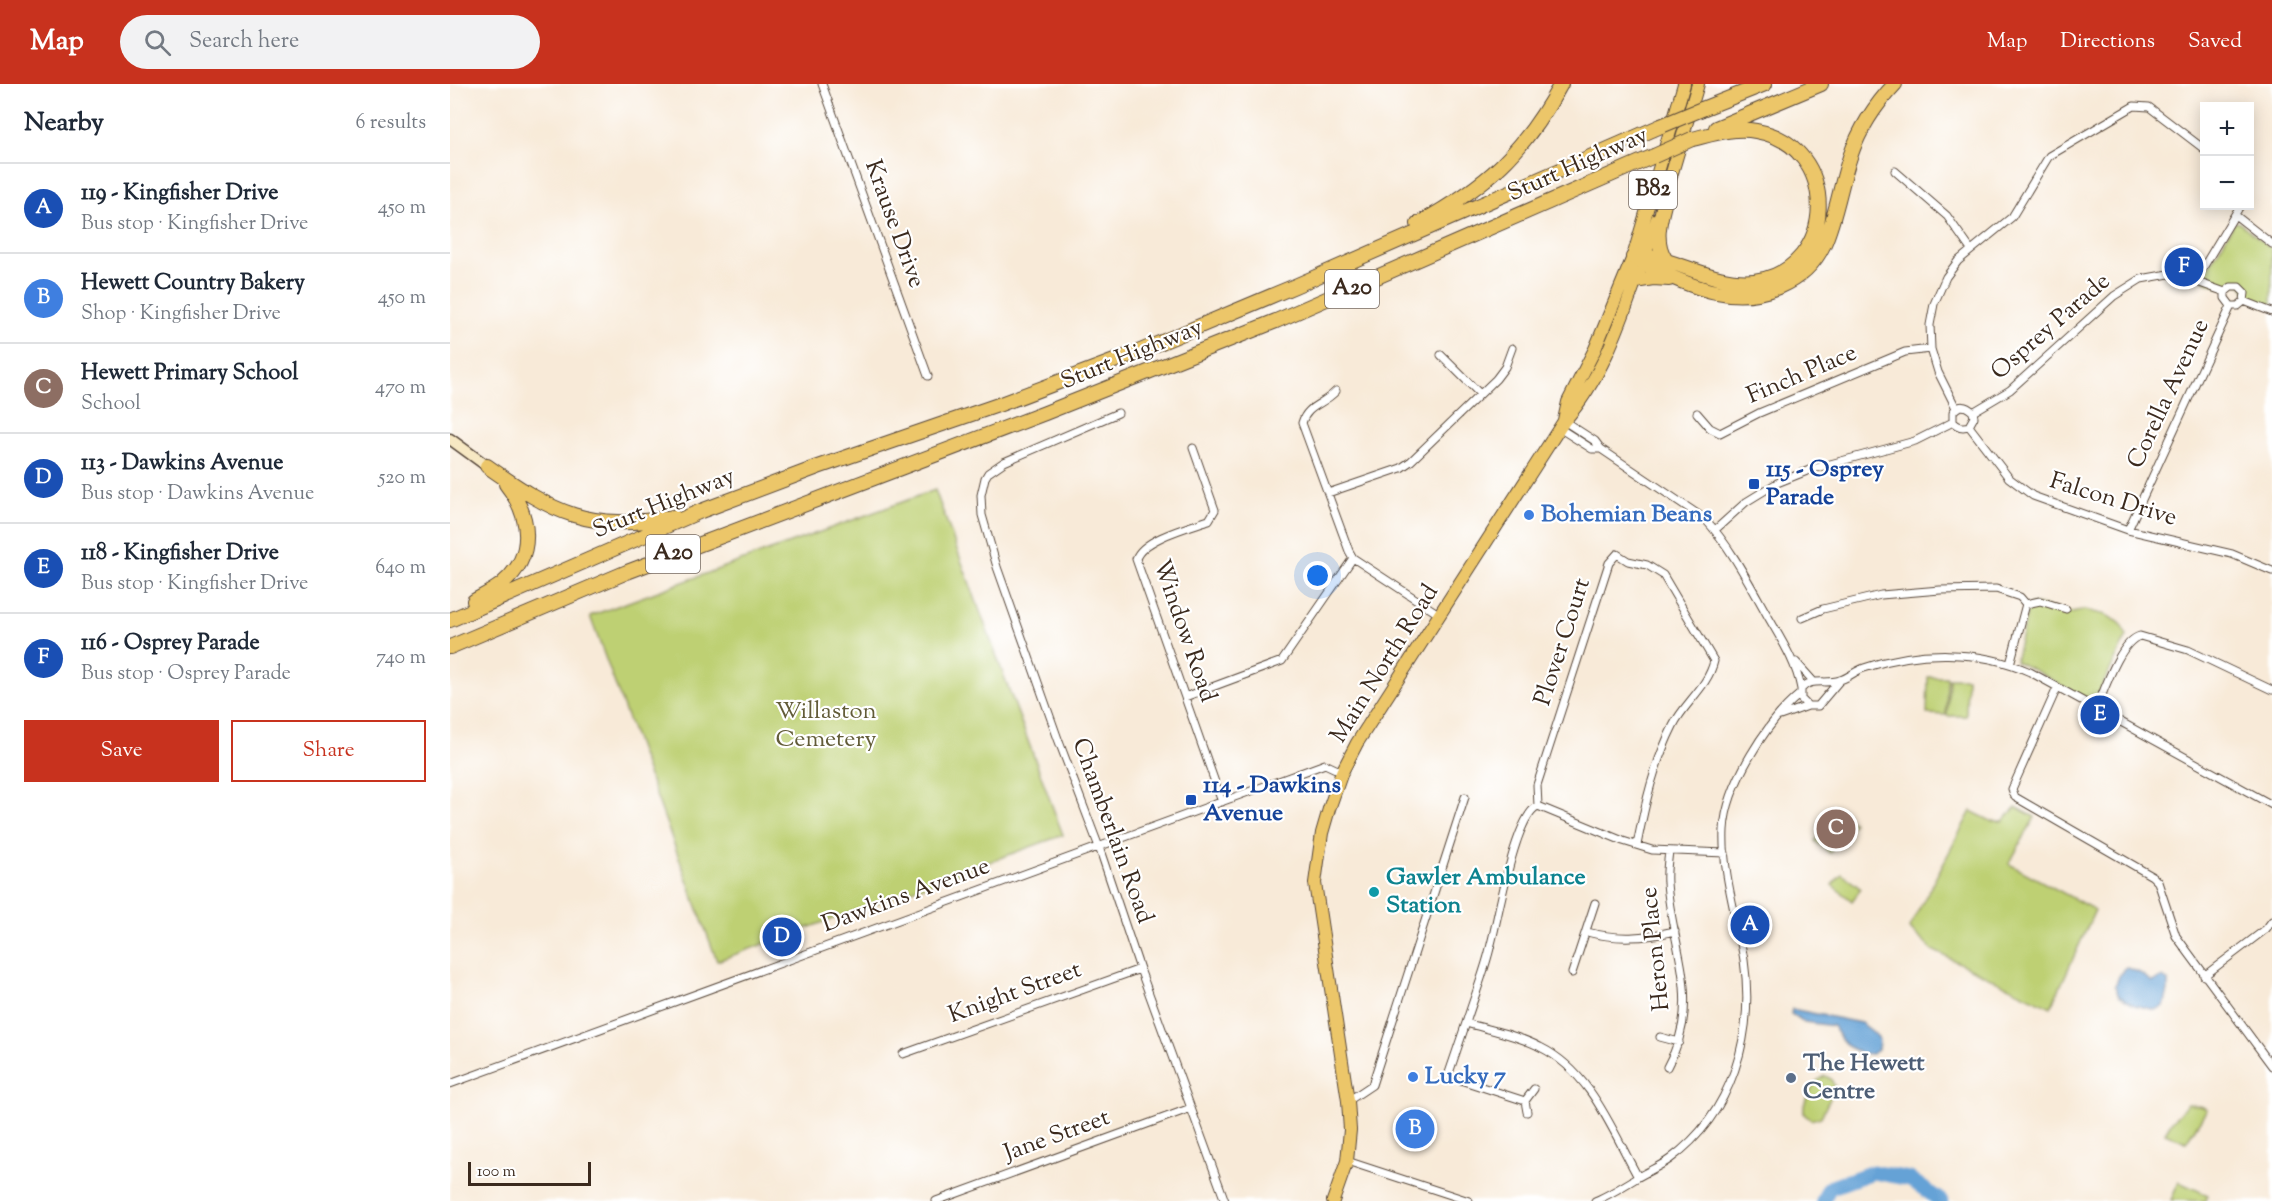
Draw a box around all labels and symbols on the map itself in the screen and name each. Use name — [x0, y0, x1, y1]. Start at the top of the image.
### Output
street label: Sturt Highway — [1502, 119, 1654, 211]
street label: Krause Drive — [855, 155, 933, 293]
road number: B82 — [1629, 171, 1677, 209]
pin: F — [2164, 244, 2204, 290]
street label: Osprey Parade — [1984, 266, 2118, 388]
road number: A20 — [1325, 270, 1379, 308]
street label: Sturt Highway — [1056, 311, 1208, 399]
street label: Corella Avenue — [2119, 314, 2219, 474]
street label: Finch Place — [1742, 337, 1862, 413]
place label: 115 - Osprey Parade — [1766, 453, 1884, 515]
street label: Sturt Highway — [588, 460, 740, 548]
street label: Falcon Drive — [2045, 465, 2181, 535]
marker: 115 - Osprey Parade — [1747, 477, 1761, 491]
place label: Bohemian Beans — [1541, 498, 1712, 532]
marker: Bohemian Beans — [1522, 508, 1536, 522]
road number: A20 — [646, 535, 700, 573]
street label: Window Road — [1144, 555, 1224, 707]
your location — [1303, 561, 1332, 590]
street label: Plover Court — [1526, 574, 1600, 710]
street label: Main North Road — [1322, 578, 1448, 750]
pin: E — [2080, 692, 2120, 738]
park label: Willaston Cemetery — [775, 695, 877, 757]
street label: Chamberlain Road — [1063, 733, 1161, 929]
place label: 114 - Dawkins Avenue — [1203, 769, 1341, 831]
marker: 114 - Dawkins Avenue — [1184, 793, 1198, 807]
pin: C — [1816, 806, 1856, 852]
street label: Dawkins Avenue — [817, 850, 995, 942]
place label: Gawler Ambulance Station — [1386, 861, 1586, 923]
marker: Gawler Ambulance Station — [1367, 885, 1381, 899]
street label: Heron Place — [1633, 885, 1679, 1013]
pin: A — [1730, 902, 1770, 948]
pin: D — [762, 914, 802, 960]
street label: Knight Street — [944, 953, 1086, 1033]
place label: The Hewett Centre — [1803, 1047, 1925, 1109]
place label: Lucky 7 — [1425, 1060, 1506, 1094]
marker: Lucky 7 — [1406, 1070, 1420, 1084]
marker: The Hewett Centre — [1784, 1071, 1798, 1085]
street label: Jane Street — [998, 1101, 1115, 1172]
pin: B — [1396, 1106, 1434, 1152]
scale bar — [468, 1159, 591, 1186]

